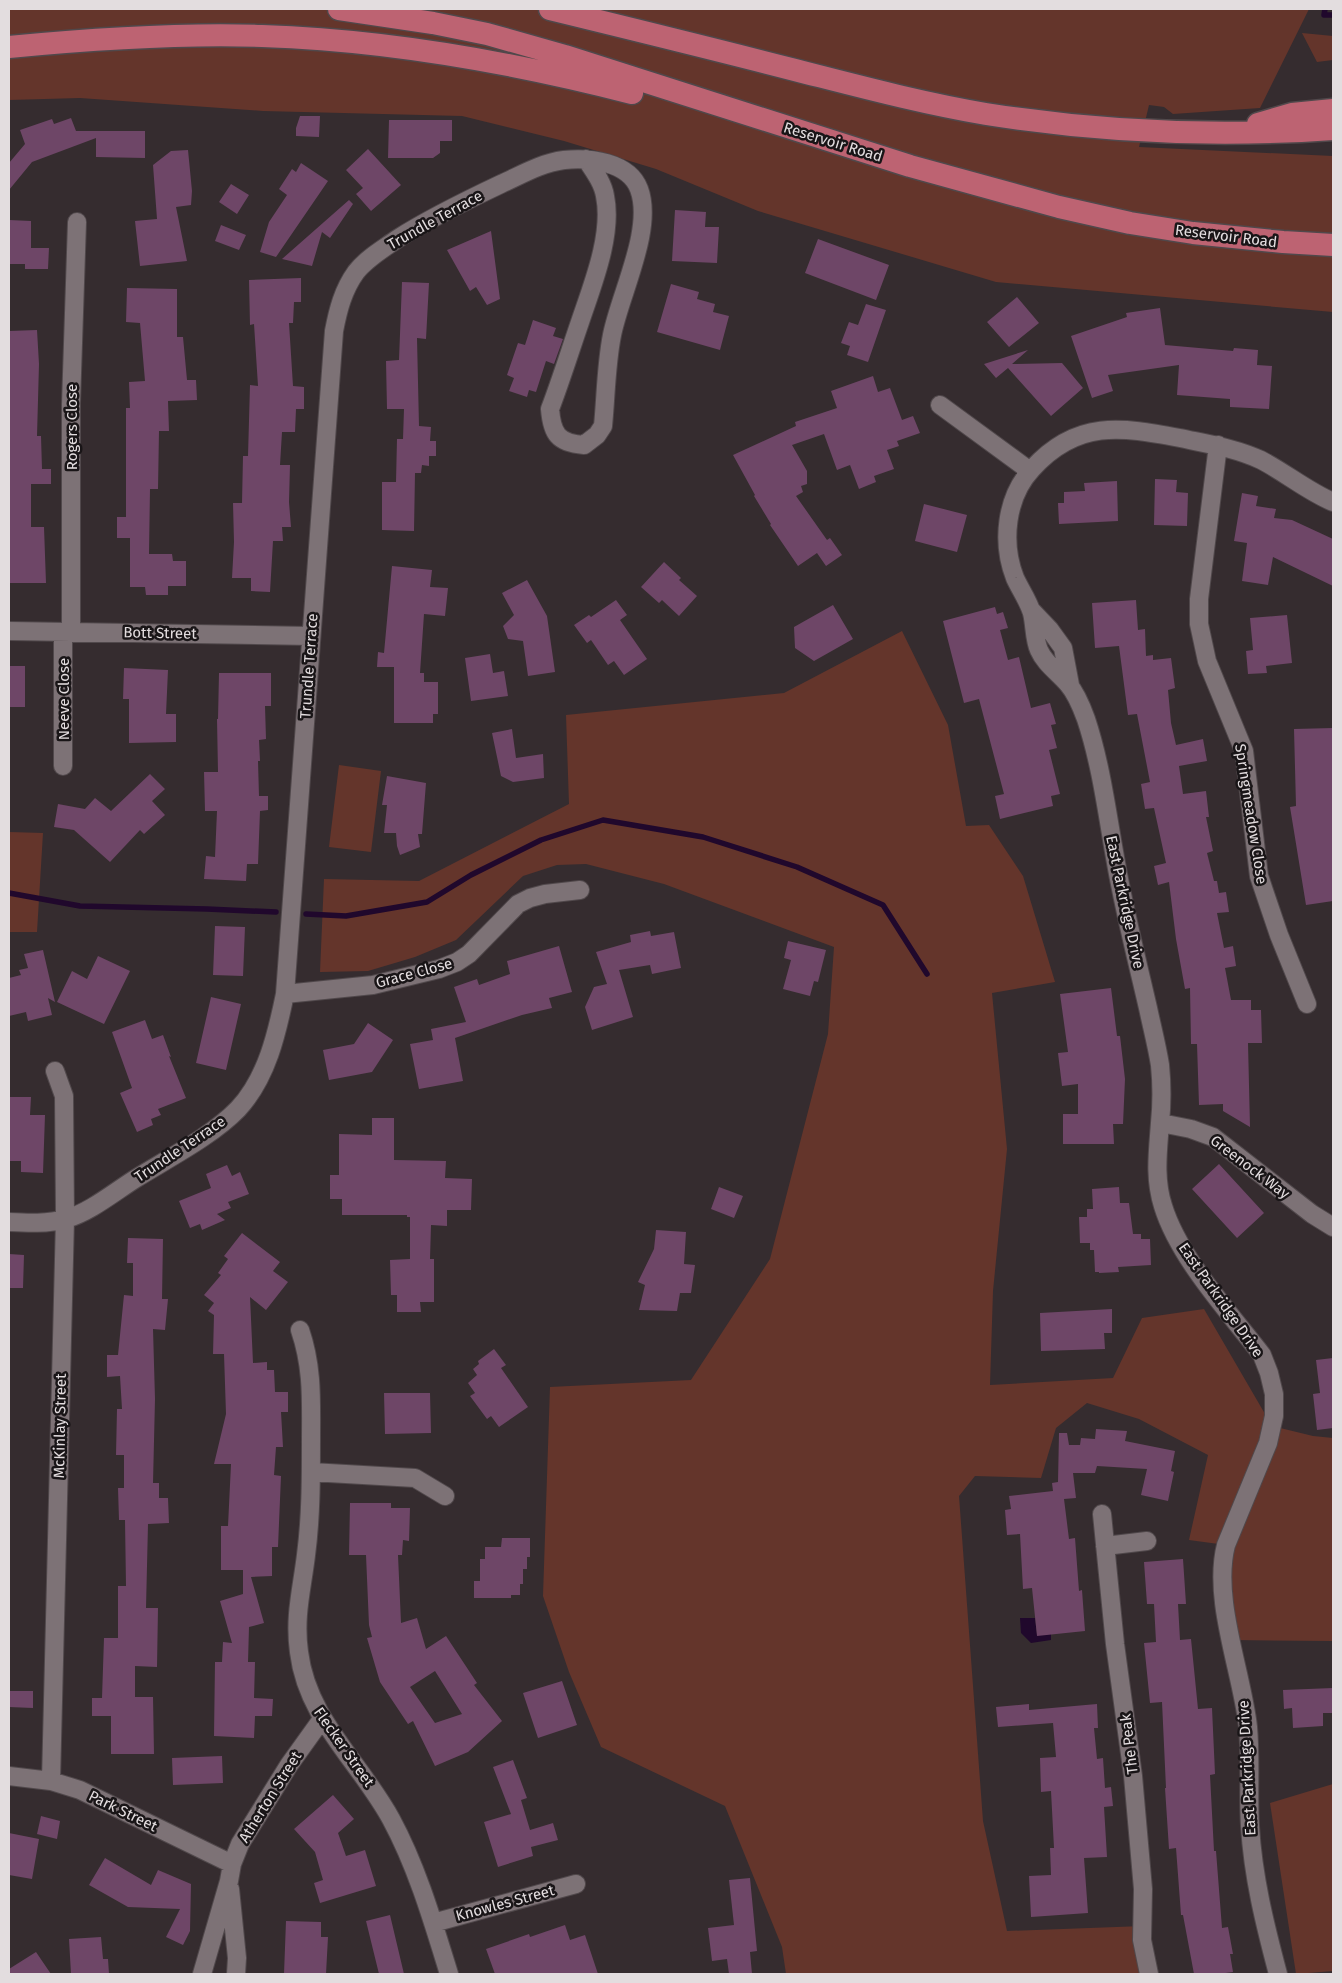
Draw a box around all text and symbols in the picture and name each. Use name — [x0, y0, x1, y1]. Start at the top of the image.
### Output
street label: Reservoir Road — [781, 118, 885, 166]
street label: Trundle Terrace — [385, 187, 485, 253]
street label: Reservoir Road — [1174, 221, 1278, 251]
street label: Rogers Close — [63, 384, 81, 470]
street label: Trundle Terrace — [296, 613, 322, 719]
street label: Bott Street — [123, 623, 197, 643]
street label: Neeve Close — [55, 658, 73, 740]
street label: Springmeadow Close — [1231, 743, 1271, 885]
street label: East Parkridge Drive — [1102, 834, 1148, 970]
street label: Grace Close — [374, 954, 454, 992]
street label: Trundle Terrace — [131, 1112, 229, 1186]
street label: Greenock Way — [1207, 1131, 1294, 1203]
street label: East Parkridge Drive — [1175, 1239, 1267, 1361]
street label: McKinlay Street — [50, 1373, 70, 1479]
street label: East Parkridge Drive — [1234, 1700, 1260, 1836]
street label: Flecker Street — [310, 1704, 378, 1791]
street label: The Peak — [1116, 1712, 1142, 1775]
street label: Atherton Street — [235, 1748, 306, 1846]
street label: Park Street — [86, 1787, 161, 1836]
street label: Knowles Street — [454, 1881, 557, 1925]

